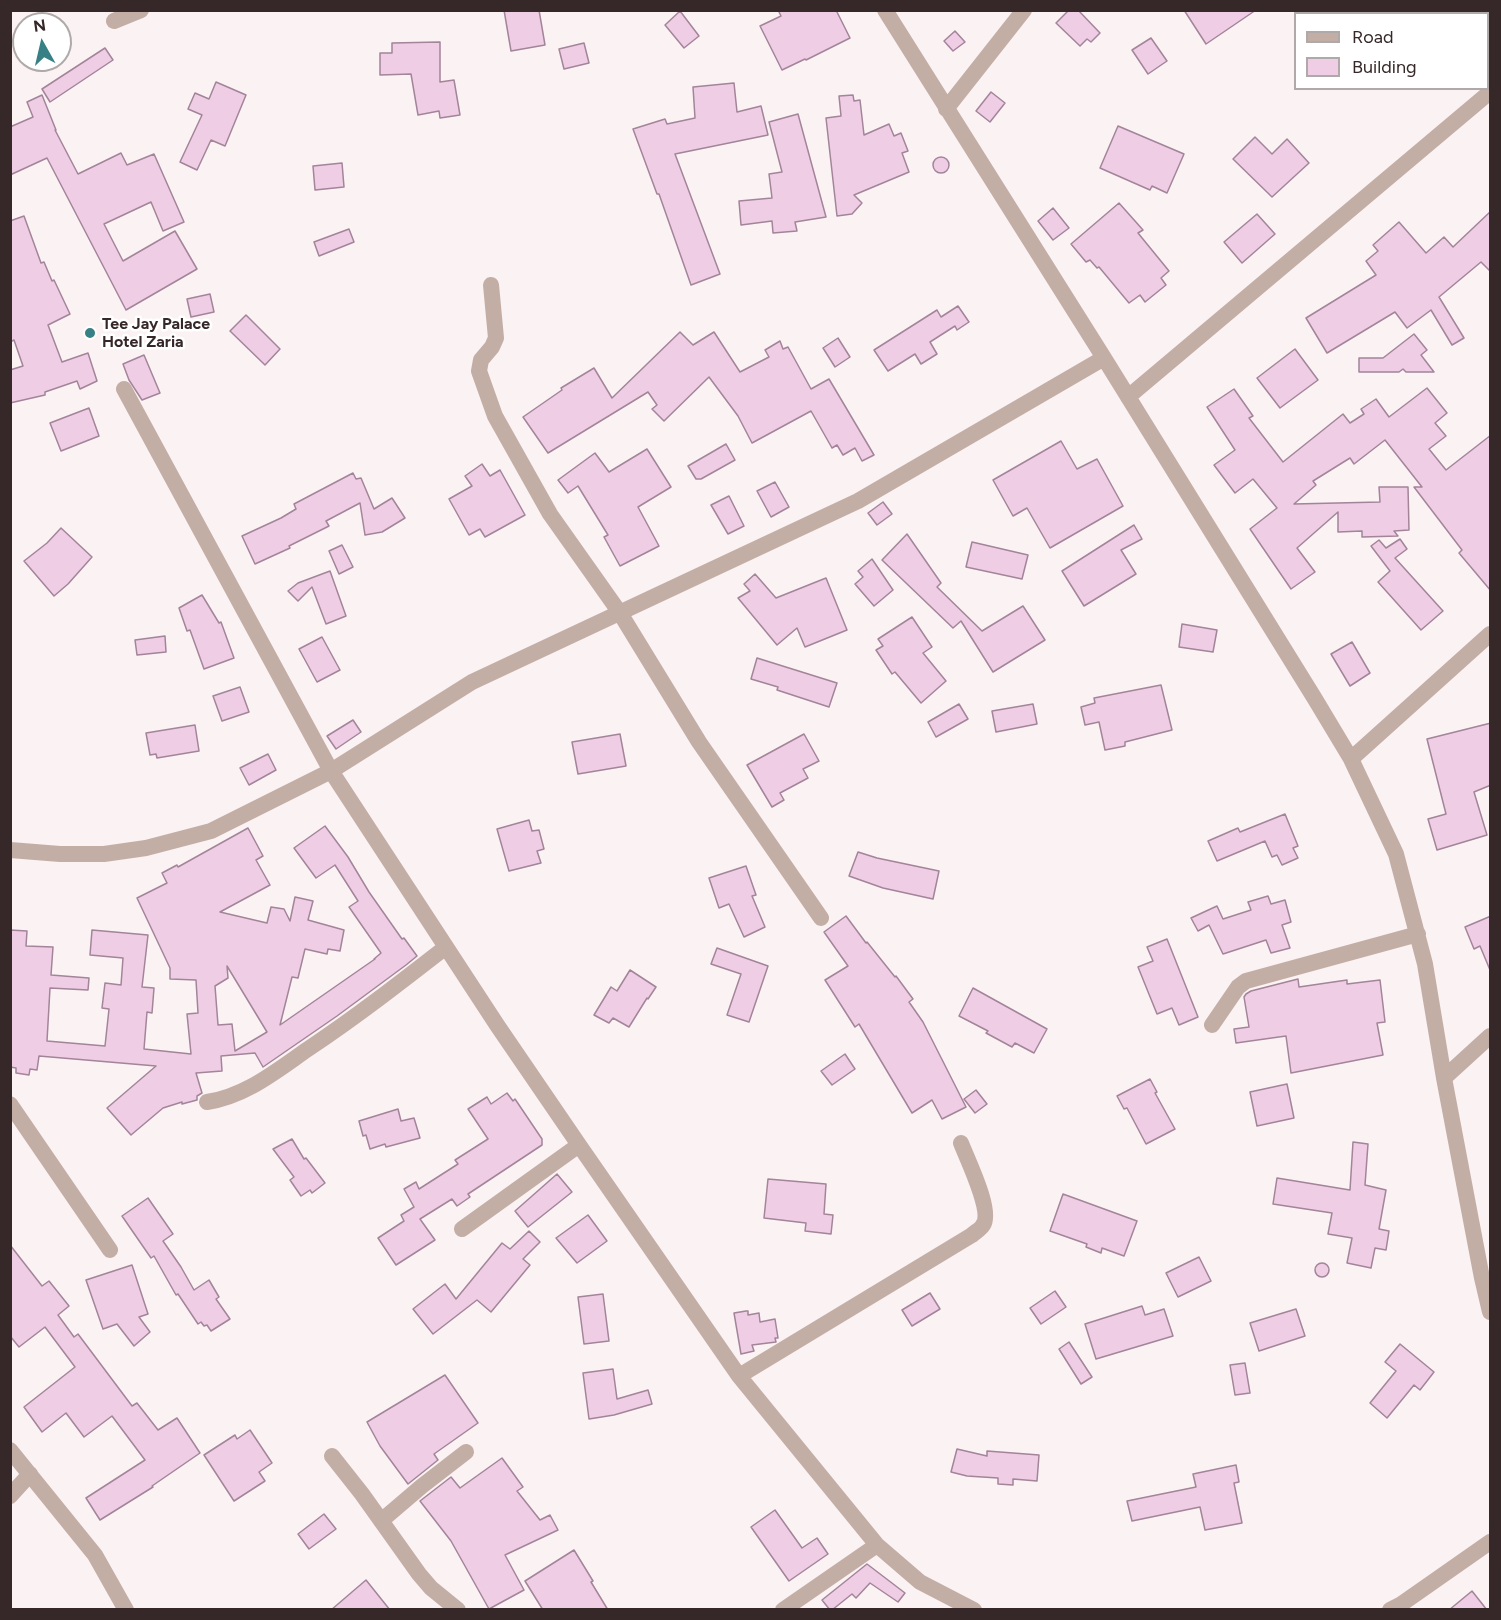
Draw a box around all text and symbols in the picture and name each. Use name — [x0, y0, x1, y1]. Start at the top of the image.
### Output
north arrow — [12, 12, 72, 72]
legend — [1294, 12, 1489, 90]
text: N — [32, 15, 47, 36]
text: Road — [1352, 26, 1393, 48]
text: Building — [1352, 56, 1417, 78]
place label: Tee Jay Palace Hotel Zaria — [102, 314, 210, 352]
marker: Tee Jay Palace Hotel Zaria — [83, 326, 97, 340]

